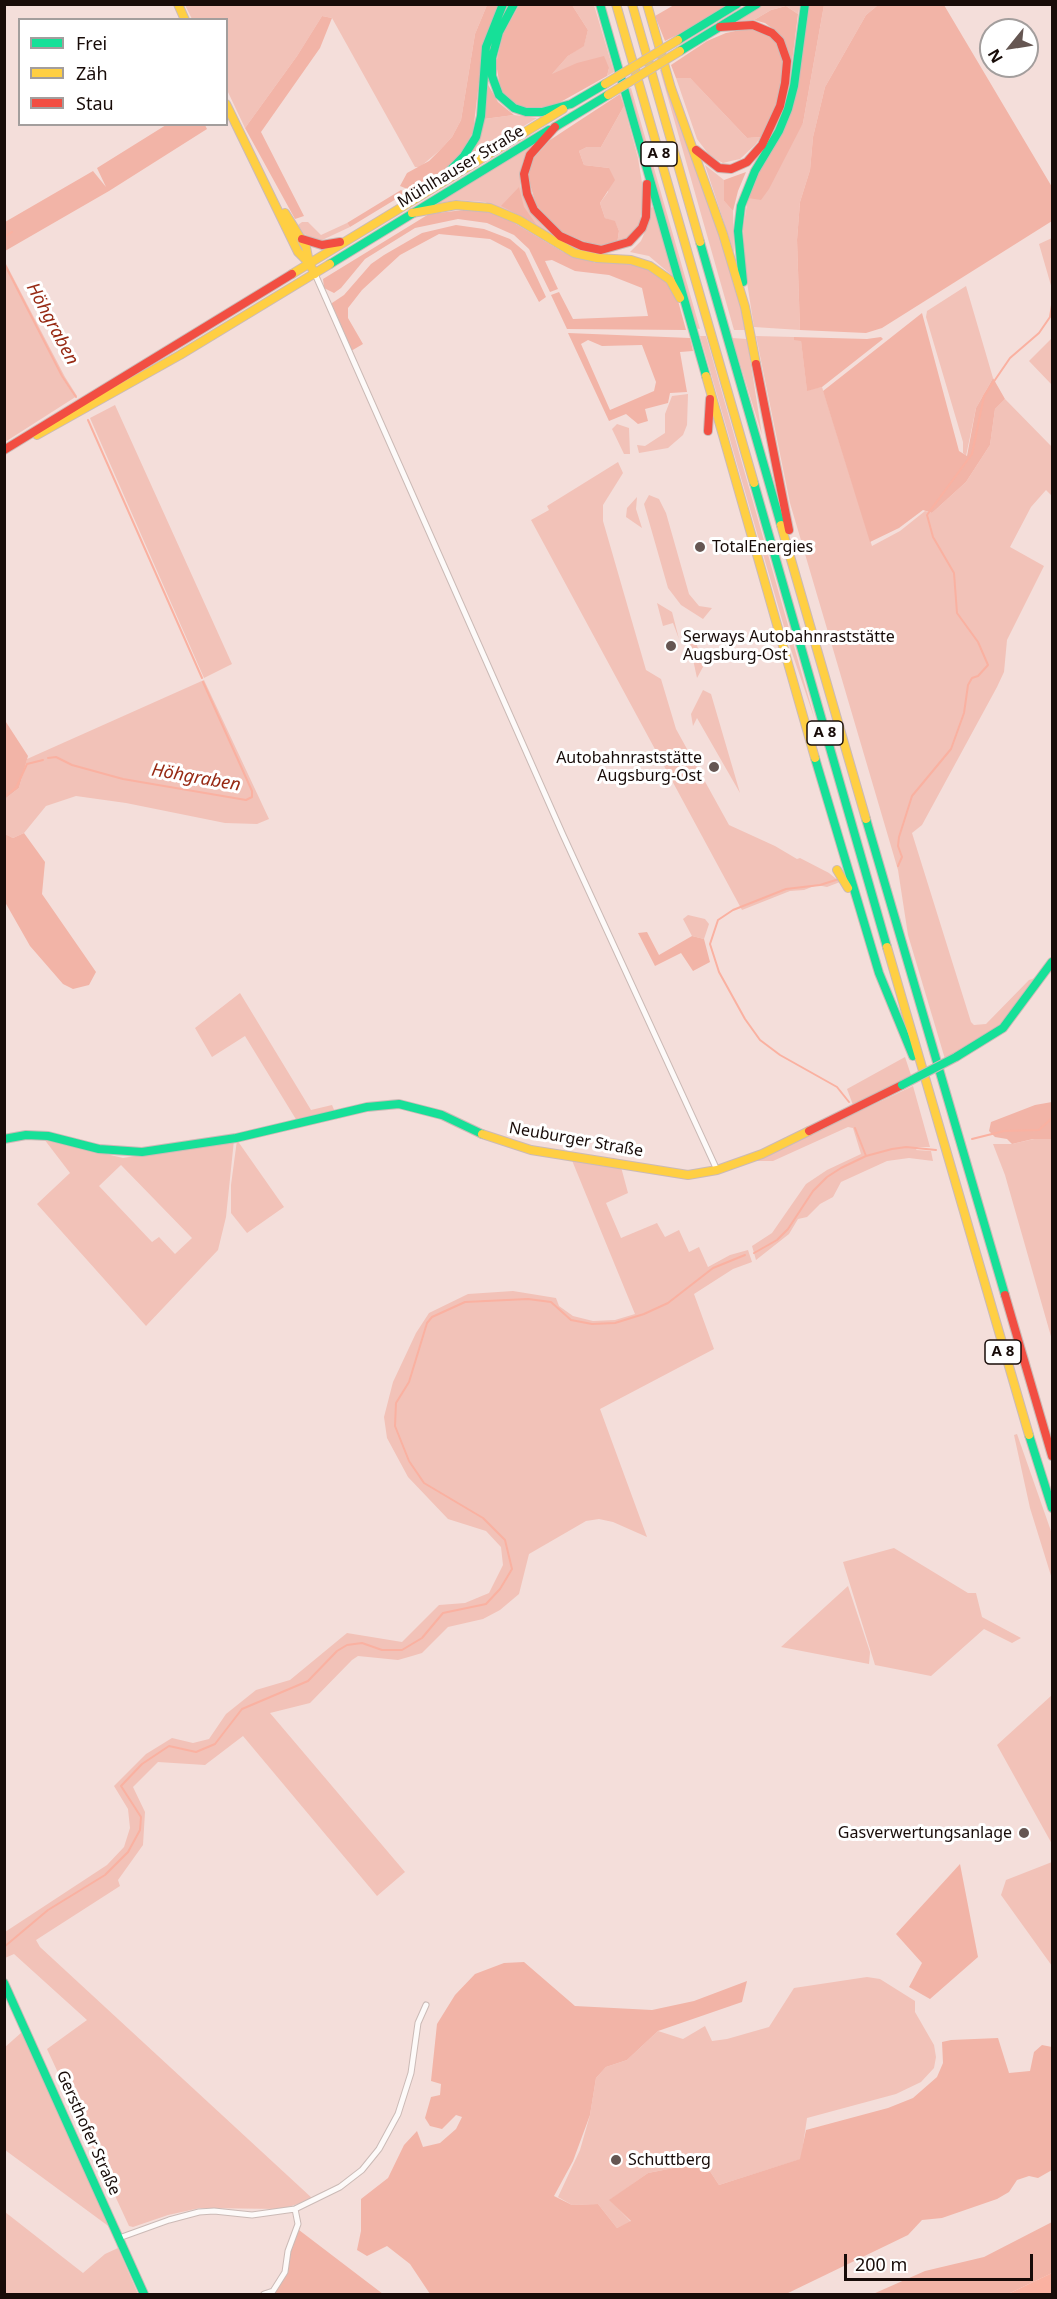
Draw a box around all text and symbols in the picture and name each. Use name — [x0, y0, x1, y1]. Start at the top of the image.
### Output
legend — [18, 18, 228, 126]
north arrow — [979, 18, 1039, 78]
text: Frei — [76, 31, 107, 55]
text: N — [982, 45, 1008, 67]
text: Zäh — [76, 61, 108, 85]
text: Stau — [76, 91, 114, 115]
street label: Mühlhauser Straße — [395, 122, 527, 212]
road number: A 8 — [641, 142, 677, 166]
water label: Höhgraben — [21, 279, 83, 369]
place label: TotalEnergies — [712, 537, 813, 557]
marker: TotalEnergies — [693, 540, 707, 554]
place label: Serways Autobahnraststätte Augsburg-Ost — [683, 627, 895, 665]
marker: Serways Autobahnraststätte Augsburg-Ost — [664, 639, 678, 653]
road number: A 8 — [807, 721, 843, 745]
place label: Autobahnraststätte Augsburg-Ost — [556, 748, 702, 786]
water label: Höhgraben — [150, 760, 242, 796]
marker: Autobahnraststätte Augsburg-Ost — [707, 760, 721, 774]
street label: Neuburger Straße — [507, 1119, 645, 1161]
road number: A 8 — [985, 1340, 1021, 1364]
place label: Gasverwertungsanlage — [838, 1823, 1012, 1843]
marker: Gasverwertungsanlage — [1017, 1826, 1031, 1840]
street label: Gersthofer Straße — [52, 2068, 124, 2198]
place label: Schuttberg — [628, 2150, 711, 2170]
marker: Schuttberg — [609, 2153, 623, 2167]
scale bar — [847, 2242, 1036, 2280]
text: 200 m — [855, 2252, 907, 2276]

